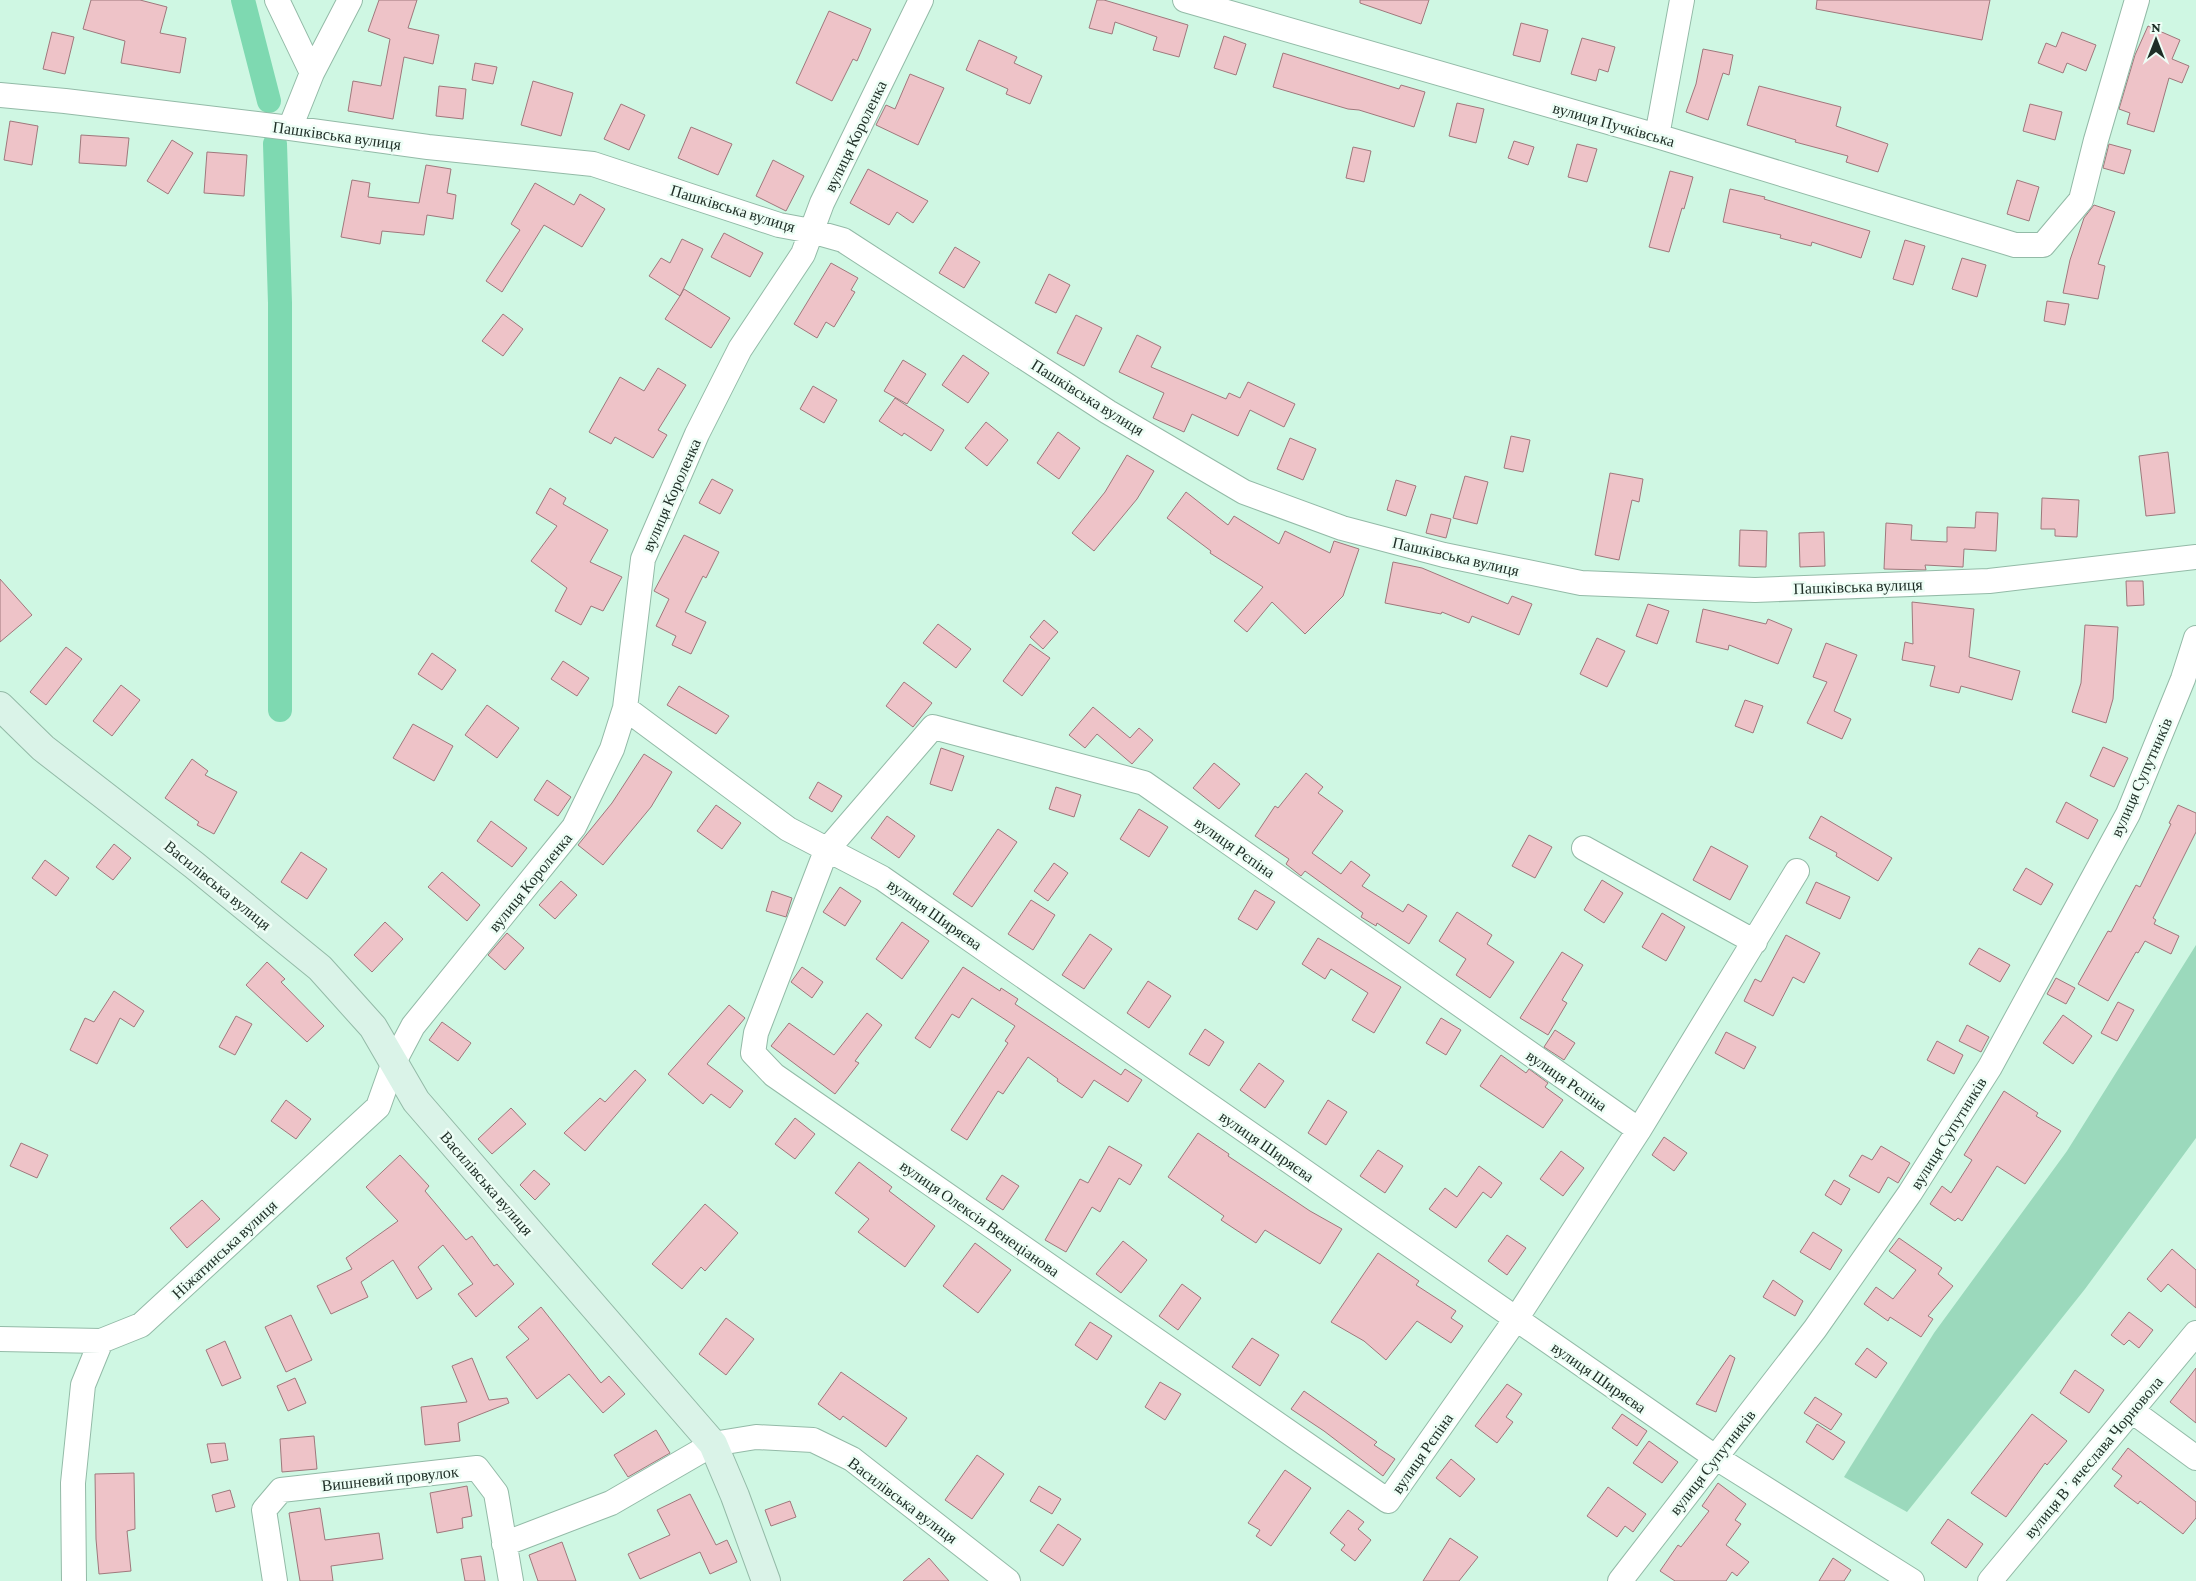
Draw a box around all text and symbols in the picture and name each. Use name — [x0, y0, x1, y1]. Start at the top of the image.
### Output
north arrow — [2131, 15, 2181, 65]
text: N — [2151, 19, 2161, 35]
street label: вулиця Короленка — [821, 78, 891, 195]
street label: вулиця Пучківська — [1551, 99, 1677, 151]
street label: Пашківська вулиця — [272, 118, 403, 154]
street label: Пашківська вулиця — [668, 181, 798, 237]
street label: Пашківська вулиця — [1028, 356, 1148, 440]
street label: вулиця Короленка — [639, 436, 705, 555]
street label: Пашківська вулиця — [1391, 534, 1521, 580]
street label: Пашківська вулиця — [1793, 576, 1924, 598]
street label: вулиця Супутників — [2108, 715, 2176, 840]
street label: вулиця Рєпіна — [1191, 813, 1278, 882]
street label: вулиця Короленка — [485, 830, 576, 936]
street label: Василівська вулиця — [160, 837, 275, 935]
street label: вулиця Ширяєва — [884, 876, 985, 954]
street label: вулиця Рєпіна — [1523, 1046, 1610, 1115]
street label: вулиця Супутників — [1907, 1074, 1991, 1193]
street label: вулиця Ширяєва — [1216, 1108, 1317, 1186]
street label: Василівська вулиця — [436, 1128, 537, 1240]
street label: вулиця Олексія Венеціанова — [896, 1157, 1063, 1281]
street label: Ніжатинська вулиця — [169, 1196, 281, 1303]
street label: вулиця Ширяєва — [1548, 1339, 1649, 1417]
street label: вулиця Вʼячеслава Чорновола — [2021, 1373, 2167, 1542]
street label: вулиця Супутників — [1666, 1406, 1760, 1519]
street label: вулиця Рєпіна — [1388, 1410, 1457, 1497]
street label: Василівська вулиця — [844, 1454, 961, 1548]
street label: Вишневий провулок — [321, 1463, 460, 1495]

